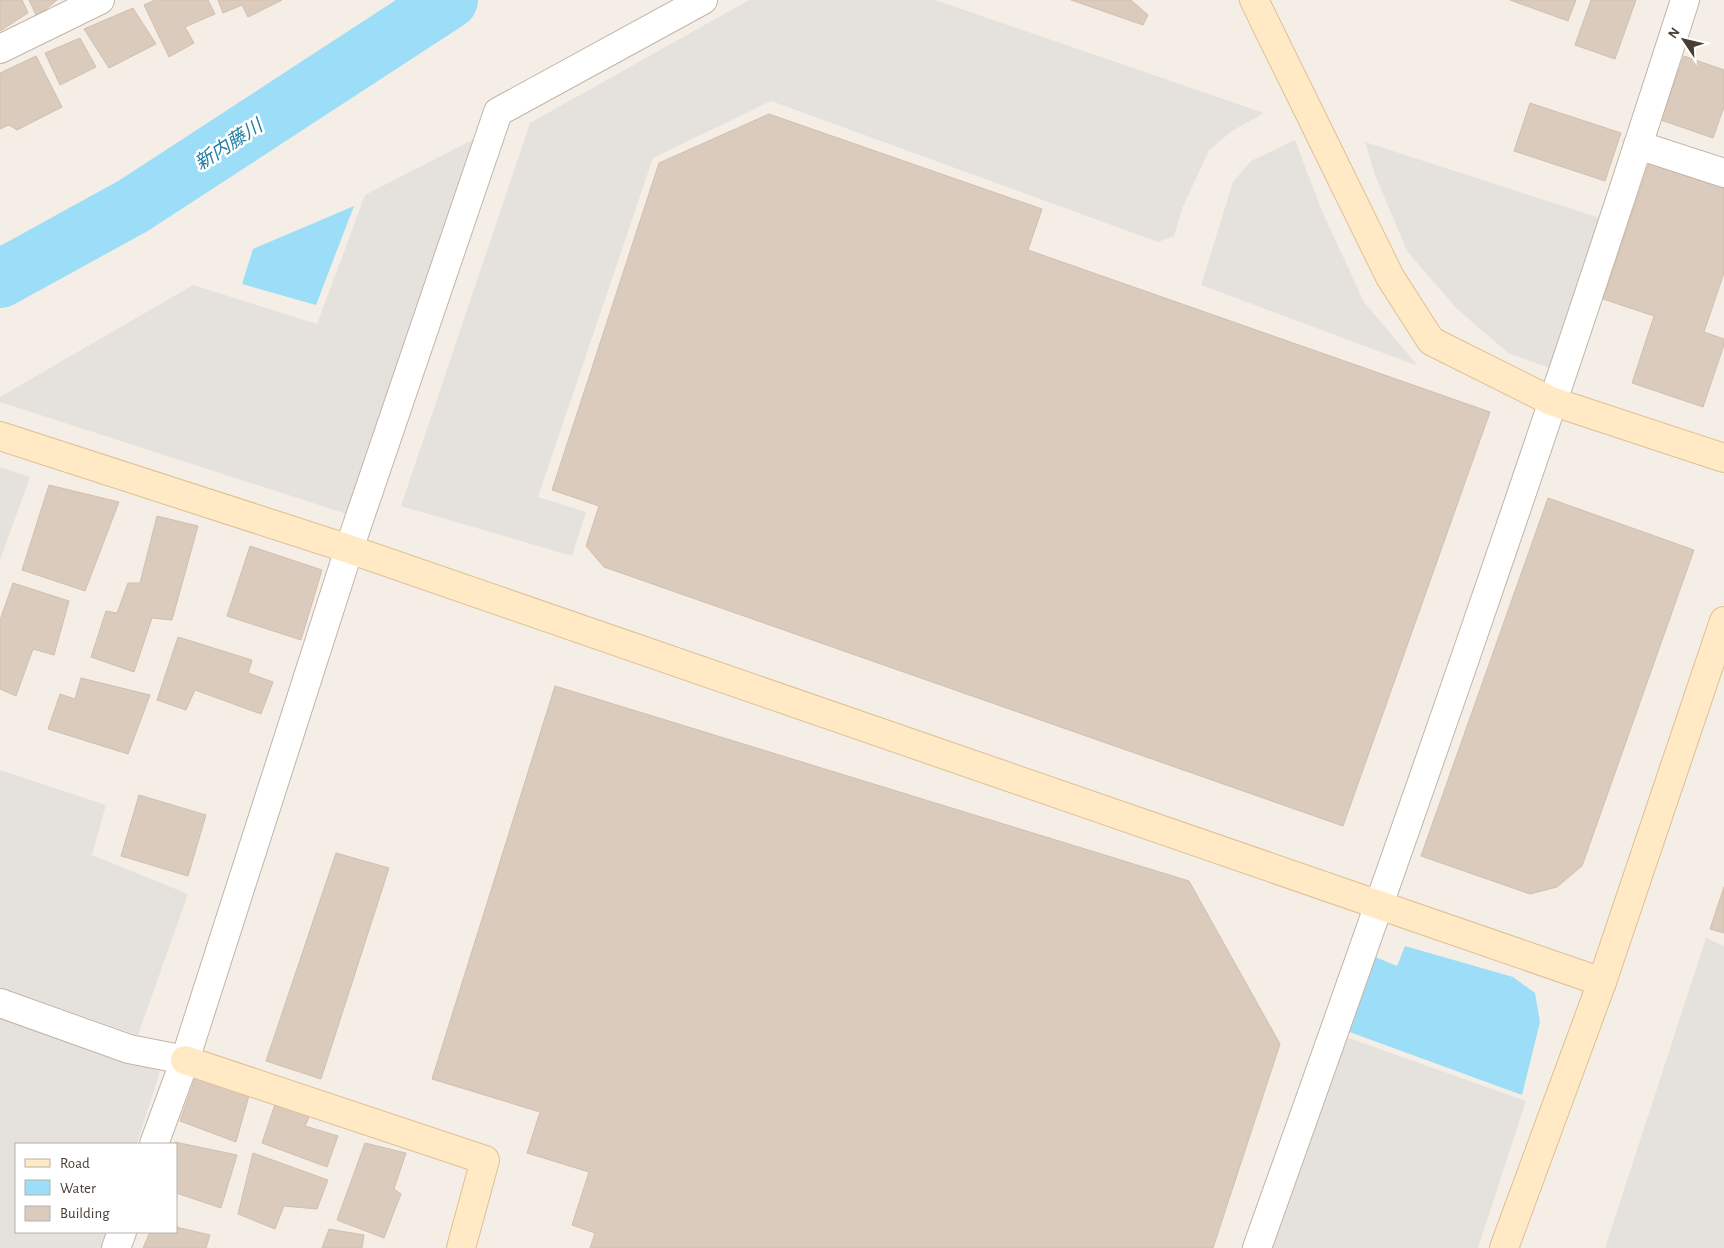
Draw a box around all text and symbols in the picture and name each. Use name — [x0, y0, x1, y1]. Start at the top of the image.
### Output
north arrow — [1659, 15, 1709, 65]
text: N — [1666, 25, 1683, 41]
water label: 新内藤川 — [191, 115, 268, 174]
legend — [15, 1143, 178, 1233]
text: Road — [60, 1156, 90, 1171]
text: Water — [60, 1181, 96, 1196]
text: Building — [60, 1206, 110, 1221]

